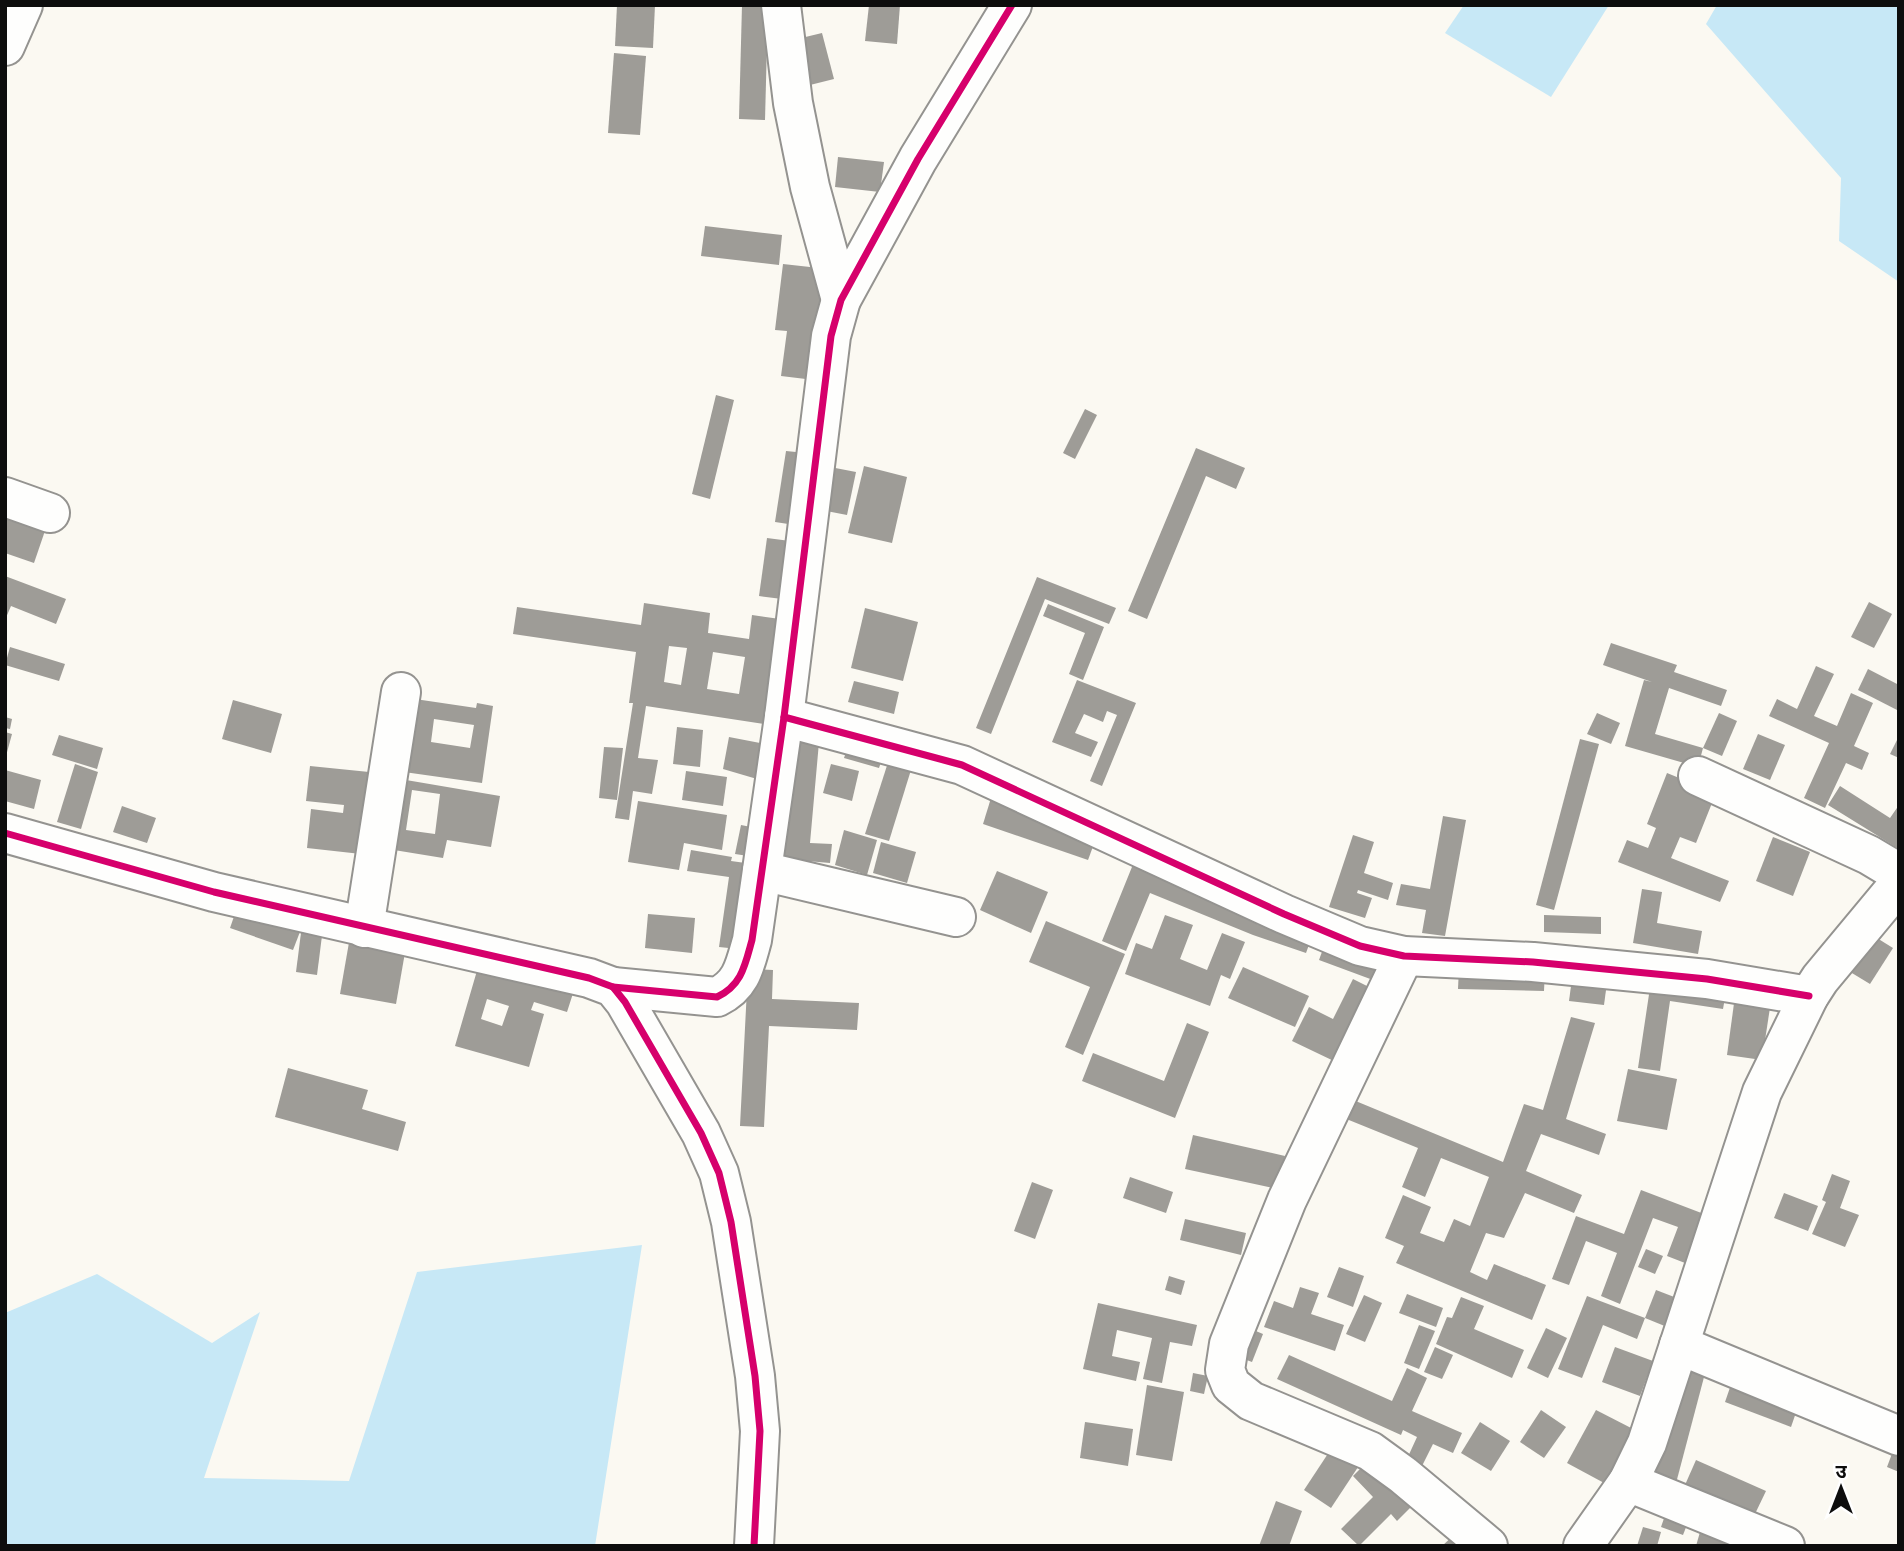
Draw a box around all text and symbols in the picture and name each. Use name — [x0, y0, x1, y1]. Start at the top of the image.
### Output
north arrow — [1806, 1453, 1876, 1523]
text: उ — [1835, 1460, 1847, 1483]

